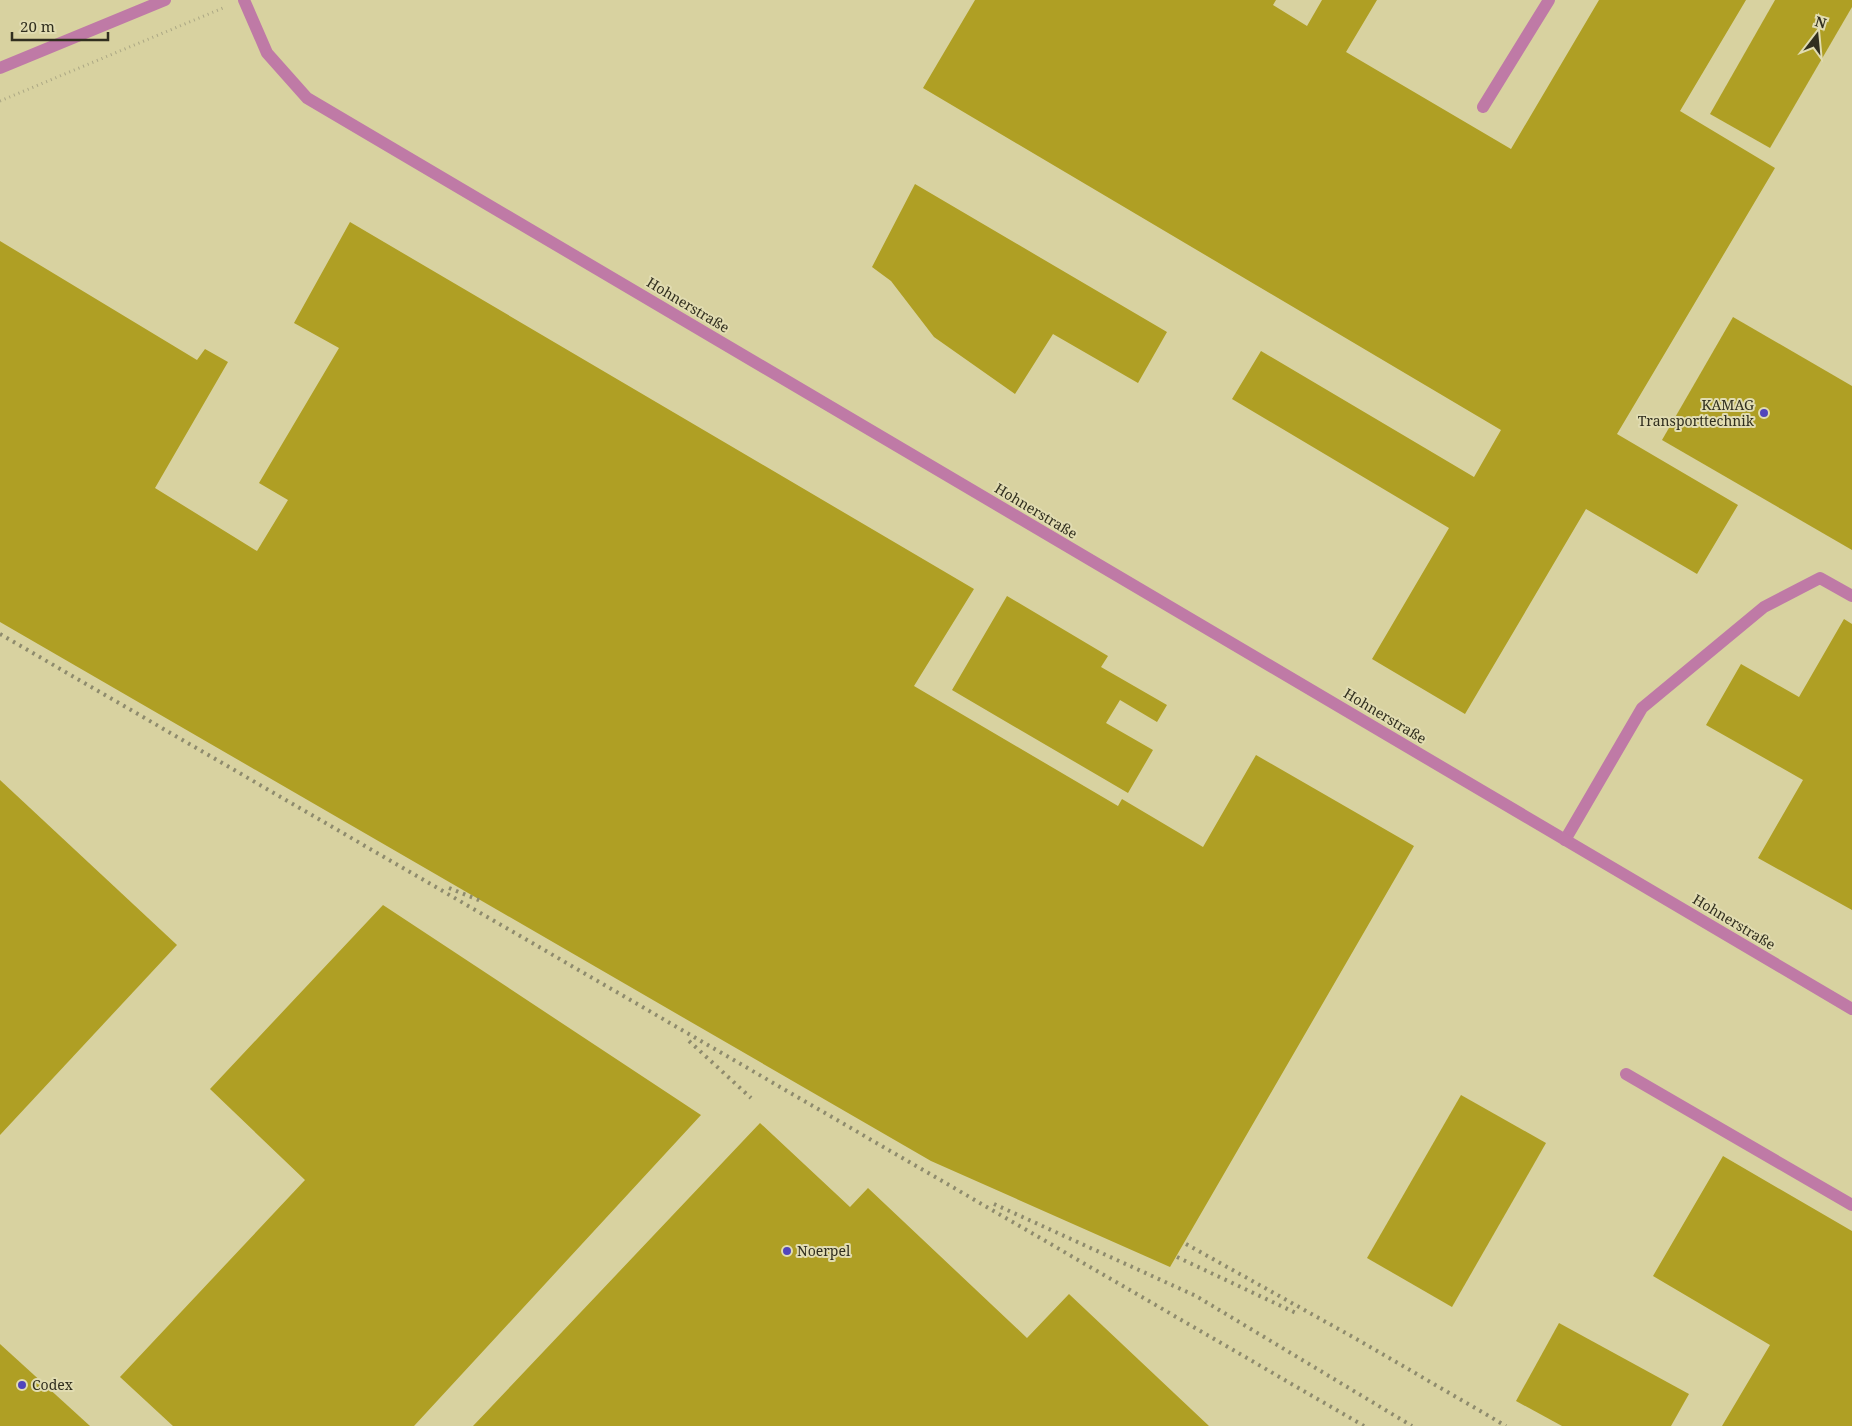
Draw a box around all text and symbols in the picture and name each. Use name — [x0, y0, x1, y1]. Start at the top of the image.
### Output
scale bar — [12, 10, 109, 42]
north arrow — [1792, 10, 1842, 60]
text: N — [1813, 11, 1829, 33]
text: 20 m — [20, 16, 55, 36]
street label: Hohnerstraße — [643, 272, 733, 337]
place label: KAMAG Transporttechnik — [1638, 395, 1755, 430]
marker: KAMAG Transporttechnik — [1758, 407, 1770, 419]
street label: Hohnerstraße — [991, 478, 1081, 543]
street label: Hohnerstraße — [1340, 683, 1430, 748]
street label: Hohnerstraße — [1689, 889, 1779, 954]
place label: Noerpel — [797, 1241, 851, 1260]
marker: Noerpel — [781, 1245, 793, 1257]
place label: Codex — [32, 1375, 74, 1394]
marker: Codex — [16, 1379, 28, 1391]

